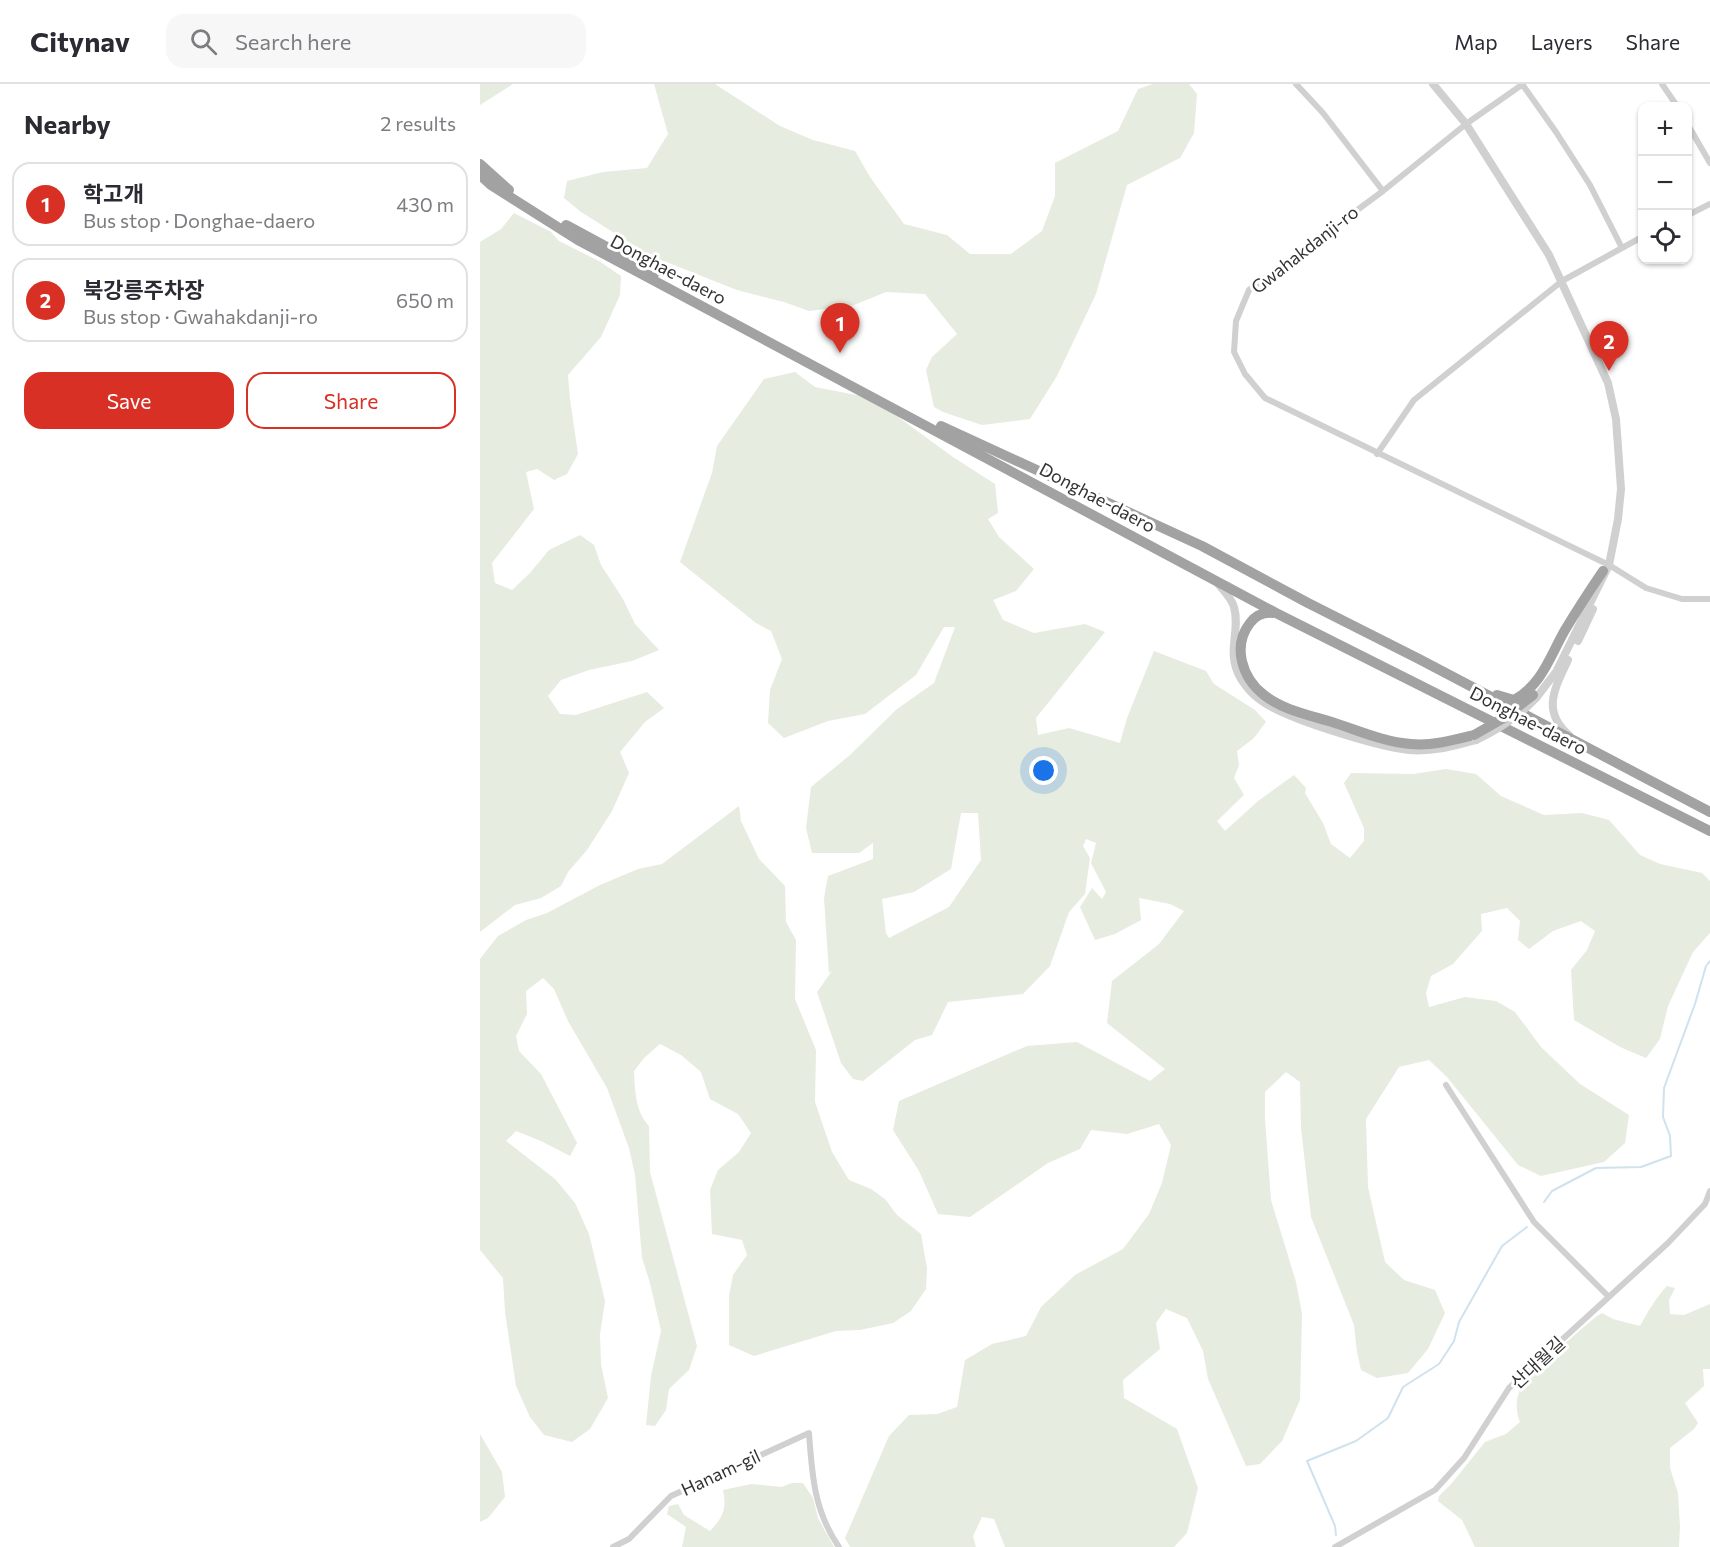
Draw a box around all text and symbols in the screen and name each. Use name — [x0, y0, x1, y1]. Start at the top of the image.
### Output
search box — [166, 14, 586, 68]
text: Citynav — [30, 24, 130, 58]
icon: search — [187, 25, 220, 58]
text: Search here — [235, 28, 351, 55]
text: Map — [1454, 29, 1498, 54]
text: Layers — [1531, 29, 1593, 54]
text: Share — [1626, 29, 1680, 54]
map controls — [1638, 102, 1692, 264]
button: + — [1638, 102, 1692, 156]
text: Nearby — [24, 108, 111, 139]
text: 2 results — [380, 111, 456, 135]
button: − — [1638, 156, 1692, 210]
text: 학고개 — [83, 180, 144, 207]
text: 1 — [41, 192, 50, 216]
text: 430 m — [396, 192, 454, 216]
street label: Gwahakdanji-ro — [1246, 200, 1362, 298]
text: Bus stop · Donghae-daero — [83, 208, 315, 232]
button: locate — [1638, 210, 1692, 264]
street label: Donghae-daero — [607, 229, 730, 309]
text: 북강릉주차장 — [83, 276, 204, 303]
text: 2 — [40, 288, 51, 312]
text: 650 m — [396, 288, 454, 312]
text: Bus stop · Gwahakdanji-ro — [83, 304, 318, 328]
pin: 1 — [820, 304, 860, 353]
pin: 2 — [1590, 322, 1628, 371]
button: Save — [24, 372, 234, 429]
button: Share — [246, 372, 456, 429]
street label: Donghae-daero — [1036, 457, 1159, 537]
street label: Donghae-daero — [1466, 681, 1590, 759]
your location — [1029, 756, 1058, 785]
street label: 산대월길 — [1506, 1332, 1569, 1393]
street label: Hanam-gil — [677, 1444, 764, 1500]

